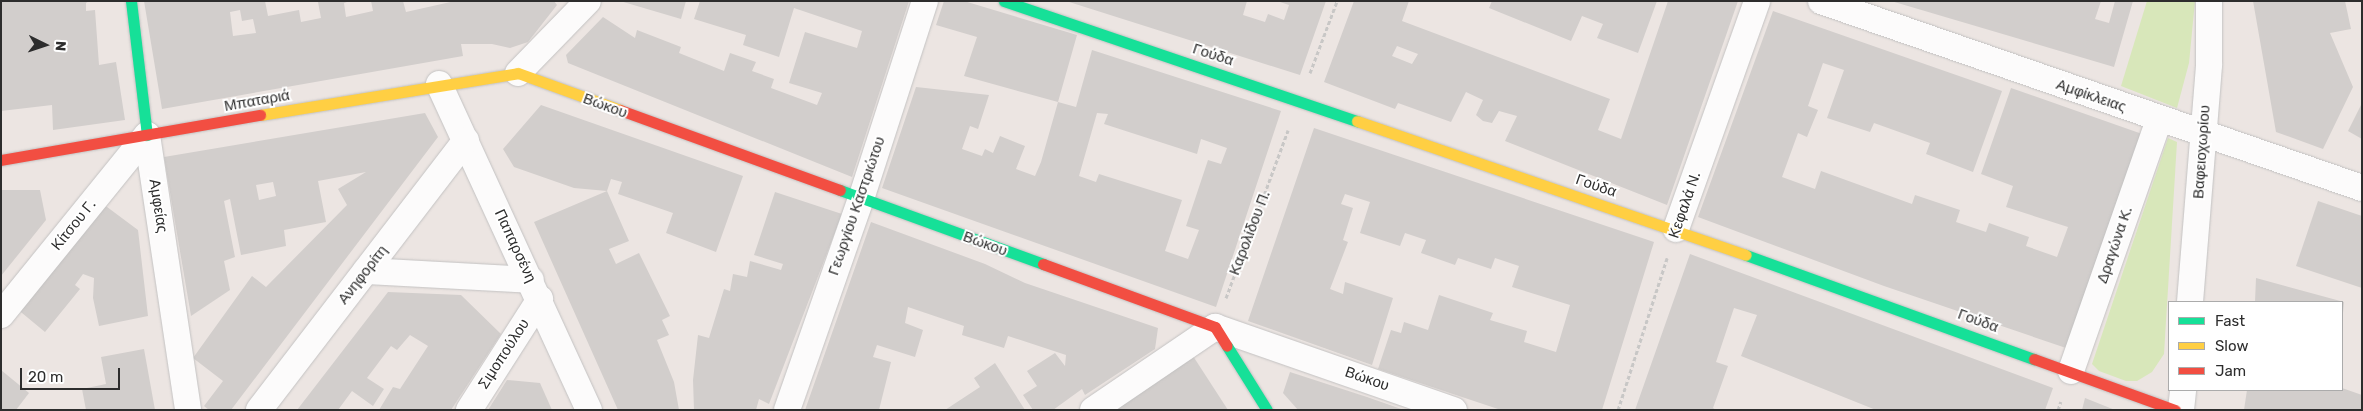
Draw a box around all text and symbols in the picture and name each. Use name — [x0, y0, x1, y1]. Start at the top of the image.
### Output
north arrow — [20, 20, 70, 70]
text: N — [52, 40, 69, 52]
street label: Γούδα — [1190, 40, 1236, 70]
street label: Αμφίκλειας — [2054, 76, 2128, 116]
street label: Μπαταριά — [223, 86, 291, 116]
street label: Βώκου — [581, 90, 629, 122]
street label: Βαφειοχωρίου — [2190, 105, 2214, 199]
street label: Γεωργίου Καστριώτου — [825, 134, 889, 278]
street label: Κεφαλά Ν. — [1665, 169, 1705, 241]
street label: Γούδα — [1573, 171, 1619, 201]
street label: Αμφείας — [145, 178, 171, 234]
street label: Καρολίδου Π. — [1226, 188, 1274, 278]
street label: Κίτσου Γ. — [48, 196, 100, 254]
street label: Δραγώνα Κ. — [2093, 204, 2137, 286]
street label: Παπαρσένη — [490, 207, 540, 285]
street label: Βώκου — [961, 228, 1009, 260]
street label: Ανηφορίτη — [334, 242, 392, 308]
legend — [2168, 301, 2343, 391]
street label: Γούδα — [1955, 305, 2001, 337]
text: Fast — [2215, 312, 2245, 330]
street label: Σιμοπούλου — [475, 316, 533, 392]
text: Slow — [2215, 337, 2248, 355]
scale bar — [22, 358, 122, 390]
text: Jam — [2215, 362, 2246, 380]
street label: Βώκου — [1343, 363, 1391, 395]
text: 20 m — [28, 368, 63, 386]

